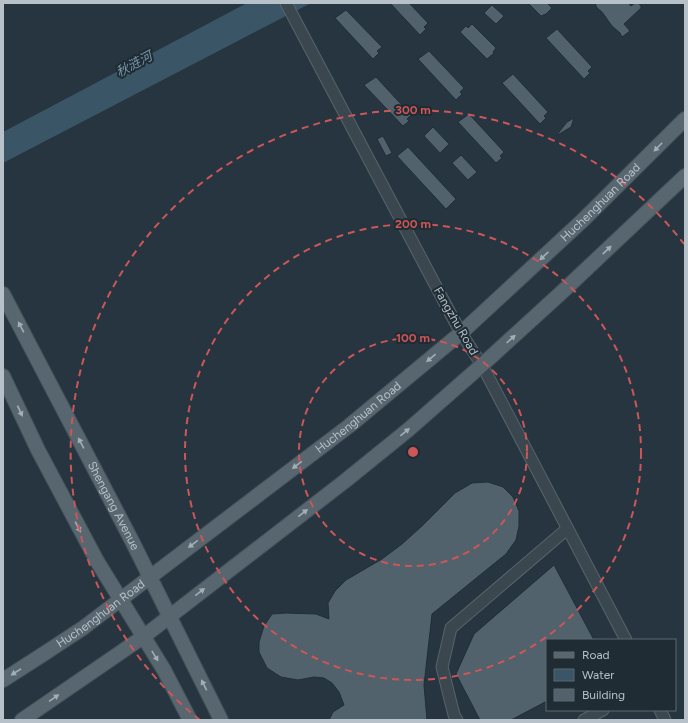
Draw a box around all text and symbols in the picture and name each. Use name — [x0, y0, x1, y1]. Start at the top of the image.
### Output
water label: 秋涟河 — [113, 47, 157, 80]
text: 300 m — [395, 103, 431, 117]
one-way arrow — [653, 142, 663, 152]
street label: Huchenghuan Road — [557, 160, 643, 244]
text: 200 m — [395, 217, 431, 231]
one-way arrow — [602, 246, 612, 255]
one-way arrow — [539, 252, 549, 261]
street label: Fangzhu Road — [431, 285, 481, 357]
one-way arrow — [17, 322, 24, 333]
text: 100 m — [396, 331, 430, 345]
one-way arrow — [506, 334, 516, 343]
one-way arrow — [426, 354, 437, 363]
street label: Huchenghuan Road — [313, 379, 404, 456]
one-way arrow — [17, 405, 23, 416]
one-way arrow — [399, 427, 410, 436]
one-way arrow — [78, 437, 84, 448]
centre of rings — [406, 445, 420, 459]
street label: Shengang Avenue — [85, 459, 143, 553]
one-way arrow — [292, 461, 302, 469]
one-way arrow — [298, 508, 309, 517]
one-way arrow — [75, 521, 82, 533]
one-way arrow — [188, 540, 199, 548]
street label: Huchenghuan Road — [54, 577, 147, 651]
one-way arrow — [195, 588, 206, 596]
legend — [546, 639, 676, 711]
text: Road — [582, 648, 610, 662]
one-way arrow — [152, 650, 159, 662]
one-way arrow — [11, 668, 21, 676]
text: Water — [582, 668, 614, 682]
one-way arrow — [201, 679, 207, 691]
text: Building — [582, 688, 625, 702]
one-way arrow — [49, 694, 59, 702]

